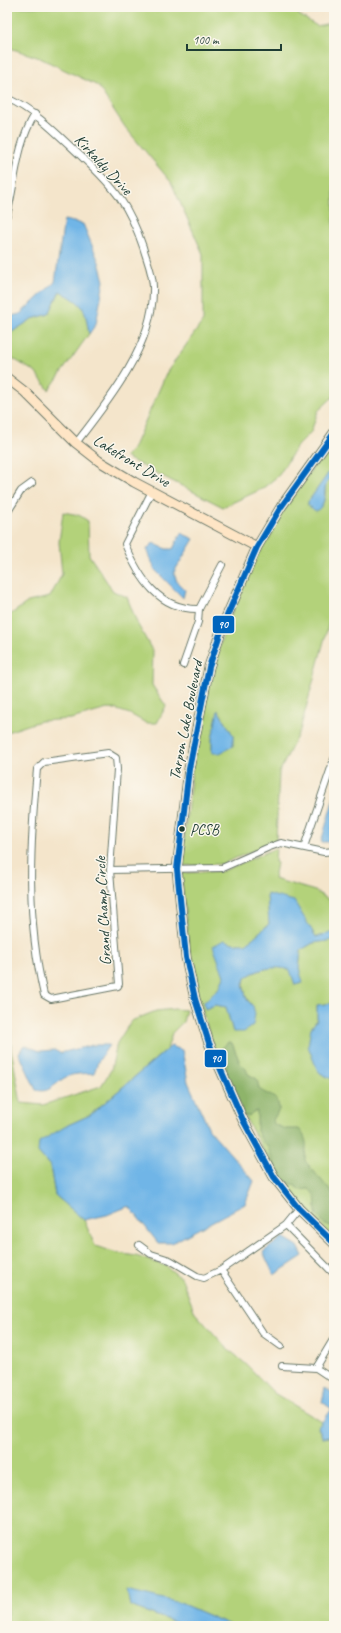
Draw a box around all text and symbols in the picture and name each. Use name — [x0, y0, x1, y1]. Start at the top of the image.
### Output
scale bar — [187, 26, 281, 52]
text: 100 m — [193, 32, 220, 48]
street label: Kirkaldy Drive — [70, 130, 138, 201]
street label: Lakefront Drive — [90, 430, 175, 492]
line badge: 90 — [212, 615, 235, 634]
text: 90 — [218, 617, 229, 631]
street label: Tarpon Lake Boulevard — [165, 656, 208, 782]
place label: PCSB — [190, 821, 220, 840]
marker: PCSB — [177, 824, 187, 834]
street label: Grand Champ Circle — [90, 854, 116, 966]
line badge: 90 — [204, 1049, 227, 1068]
text: 90 — [211, 1051, 222, 1065]

